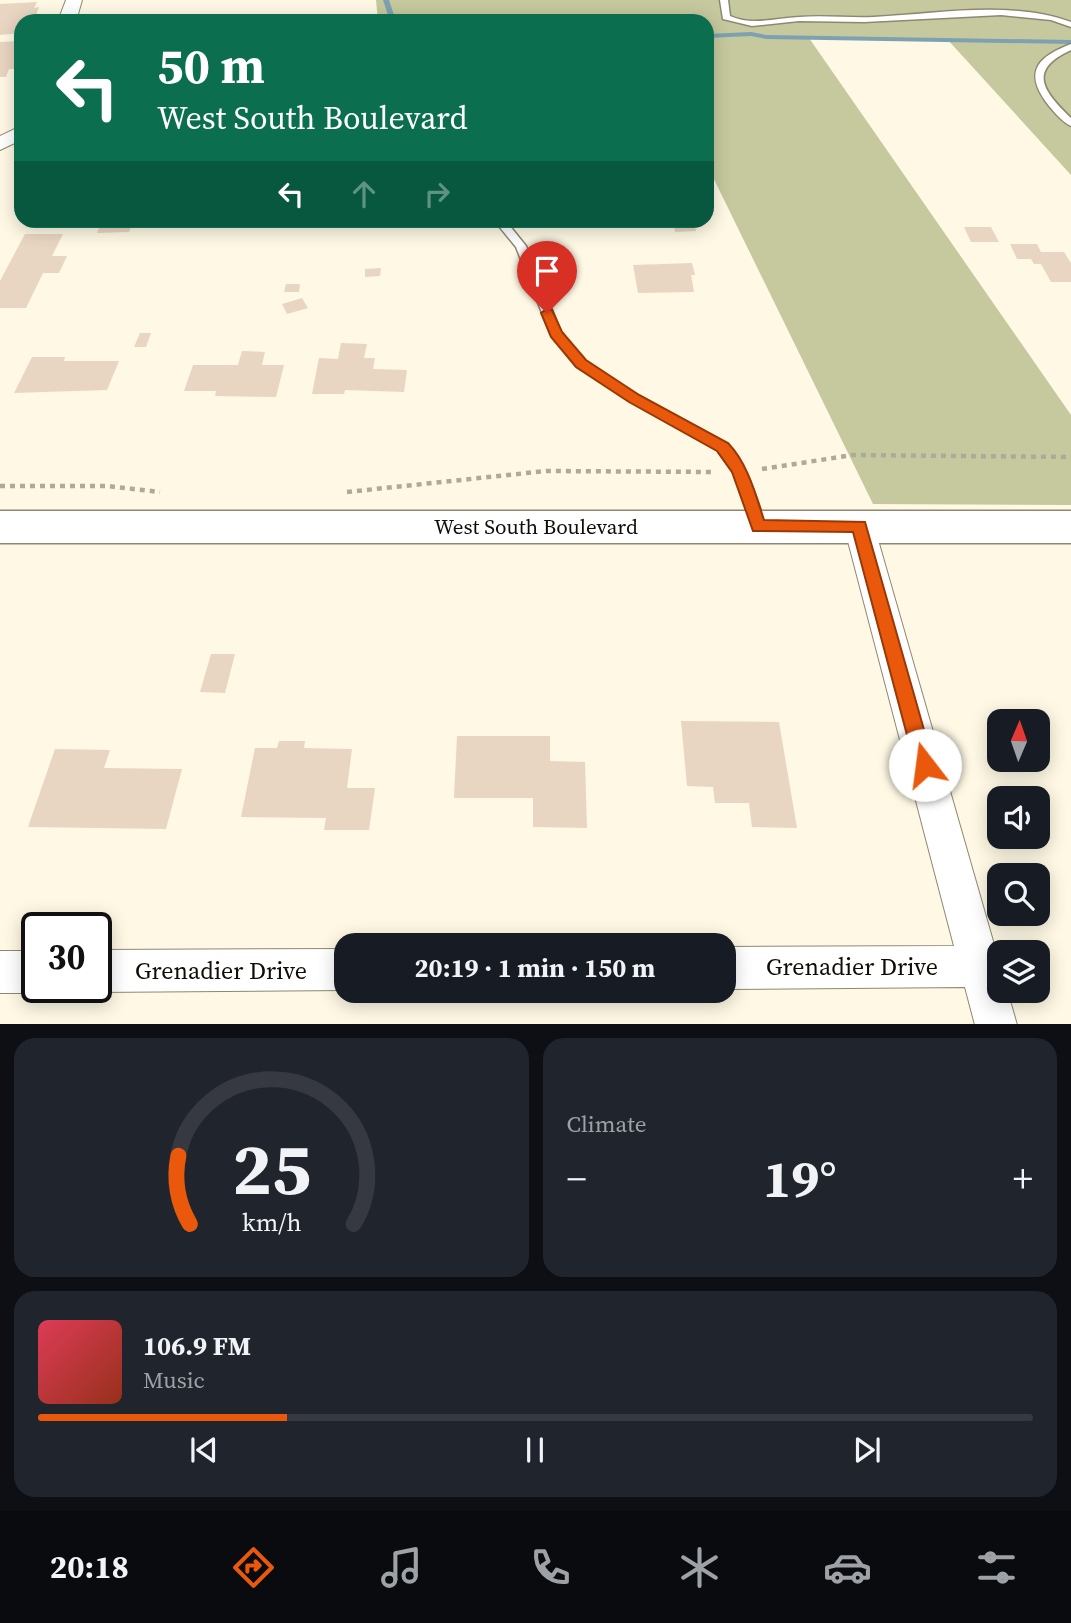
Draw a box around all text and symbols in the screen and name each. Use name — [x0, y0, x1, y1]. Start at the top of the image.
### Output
text: 50 m — [157, 32, 265, 99]
icon: left — [42, 42, 133, 133]
text: West South Boulevard — [157, 96, 468, 140]
icon: left — [272, 175, 310, 213]
icon: ahead — [345, 175, 383, 213]
icon: right — [418, 175, 456, 213]
pin — [517, 241, 577, 313]
icon: arrive — [528, 252, 566, 290]
street label: West South Boulevard — [434, 512, 638, 541]
north arrow — [987, 709, 1050, 772]
map controls — [987, 709, 1050, 1003]
position arrow — [888, 728, 962, 802]
button: sound — [987, 786, 1050, 849]
button: search — [987, 863, 1050, 926]
speed limit sign: 30 — [21, 912, 112, 1003]
button: layers — [987, 940, 1050, 1003]
text: 20:19 · 1 min · 150 m — [415, 950, 655, 986]
street label: Grenadier Drive — [766, 950, 938, 983]
street label: Grenadier Drive — [135, 954, 307, 987]
text: Climate — [567, 1108, 646, 1140]
text: 25 — [232, 1119, 311, 1218]
text: 19° — [763, 1143, 836, 1214]
text: − — [567, 1153, 587, 1205]
text: + — [1013, 1153, 1033, 1205]
text: km/h — [241, 1204, 301, 1238]
text: 106.9 FM — [143, 1328, 251, 1364]
text: Music — [143, 1364, 205, 1396]
icon: previous — [185, 1431, 223, 1469]
icon: pause — [516, 1431, 554, 1469]
icon: next — [848, 1431, 886, 1469]
icon: directions — [229, 1543, 278, 1592]
icon: music — [377, 1543, 426, 1592]
icon: phone — [526, 1543, 575, 1592]
icon: climate — [675, 1543, 724, 1592]
icon: car — [823, 1543, 872, 1592]
icon: filters — [972, 1543, 1021, 1592]
text: 20:18 — [50, 1545, 129, 1589]

